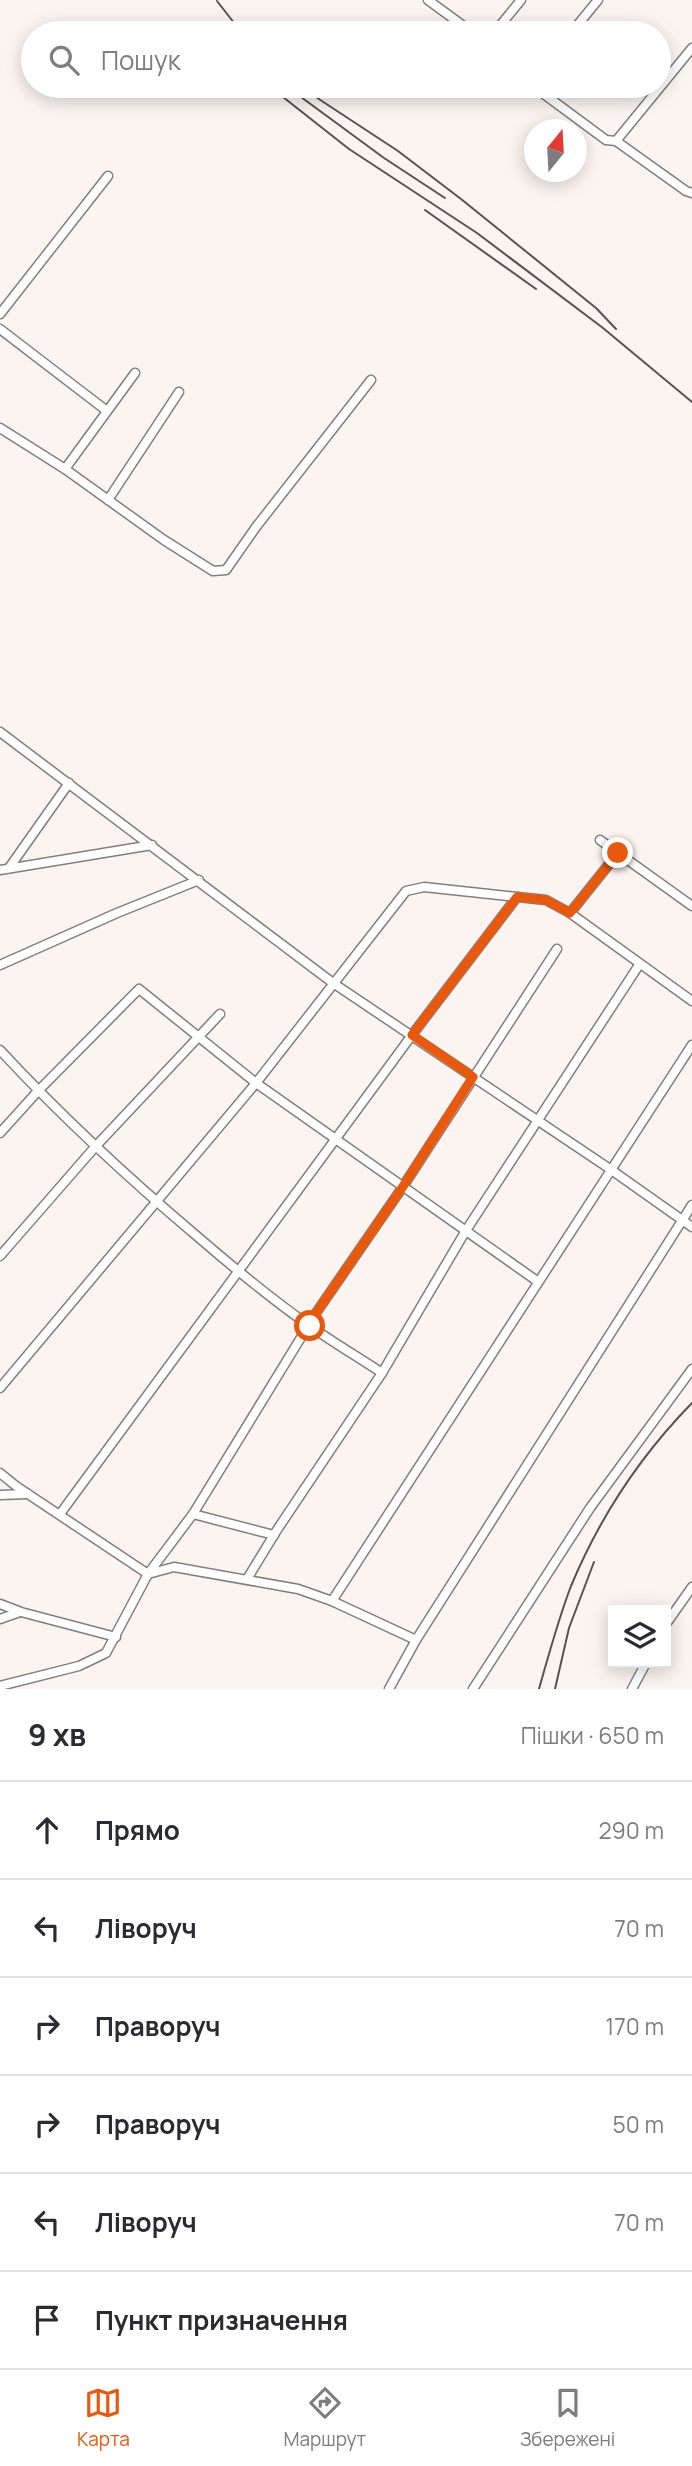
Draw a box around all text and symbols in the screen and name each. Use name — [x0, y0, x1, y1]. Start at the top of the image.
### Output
search box — [21, 21, 671, 98]
icon: search — [45, 41, 83, 79]
text: Пошук — [101, 42, 181, 78]
north arrow — [524, 119, 587, 182]
route end — [602, 837, 633, 868]
route start — [294, 1310, 325, 1341]
map controls — [608, 1605, 671, 1668]
button: layers — [608, 1605, 671, 1668]
text: 9 хв — [28, 1714, 86, 1755]
text: Пішки · 650 m — [521, 1719, 664, 1751]
icon: ahead — [28, 1811, 66, 1849]
text: Прямо — [95, 1812, 180, 1848]
text: 290 m — [598, 1814, 664, 1846]
icon: left — [28, 1909, 66, 1947]
text: Ліворуч — [95, 1910, 197, 1946]
text: 70 m — [614, 1912, 664, 1944]
icon: right — [28, 2007, 66, 2045]
text: Праворуч — [95, 2008, 220, 2044]
text: 170 m — [605, 2010, 664, 2042]
icon: right — [28, 2105, 66, 2143]
text: Праворуч — [95, 2106, 220, 2142]
text: 50 m — [613, 2108, 664, 2140]
icon: left — [28, 2203, 66, 2241]
text: Ліворуч — [95, 2204, 197, 2240]
text: 70 m — [614, 2206, 664, 2238]
icon: arrive — [28, 2301, 66, 2339]
text: Пункт призначення — [95, 2302, 348, 2338]
tab: Карта — [77, 2384, 130, 2452]
tab: Маршрут — [284, 2384, 366, 2452]
tab: Збережені — [520, 2384, 615, 2452]

